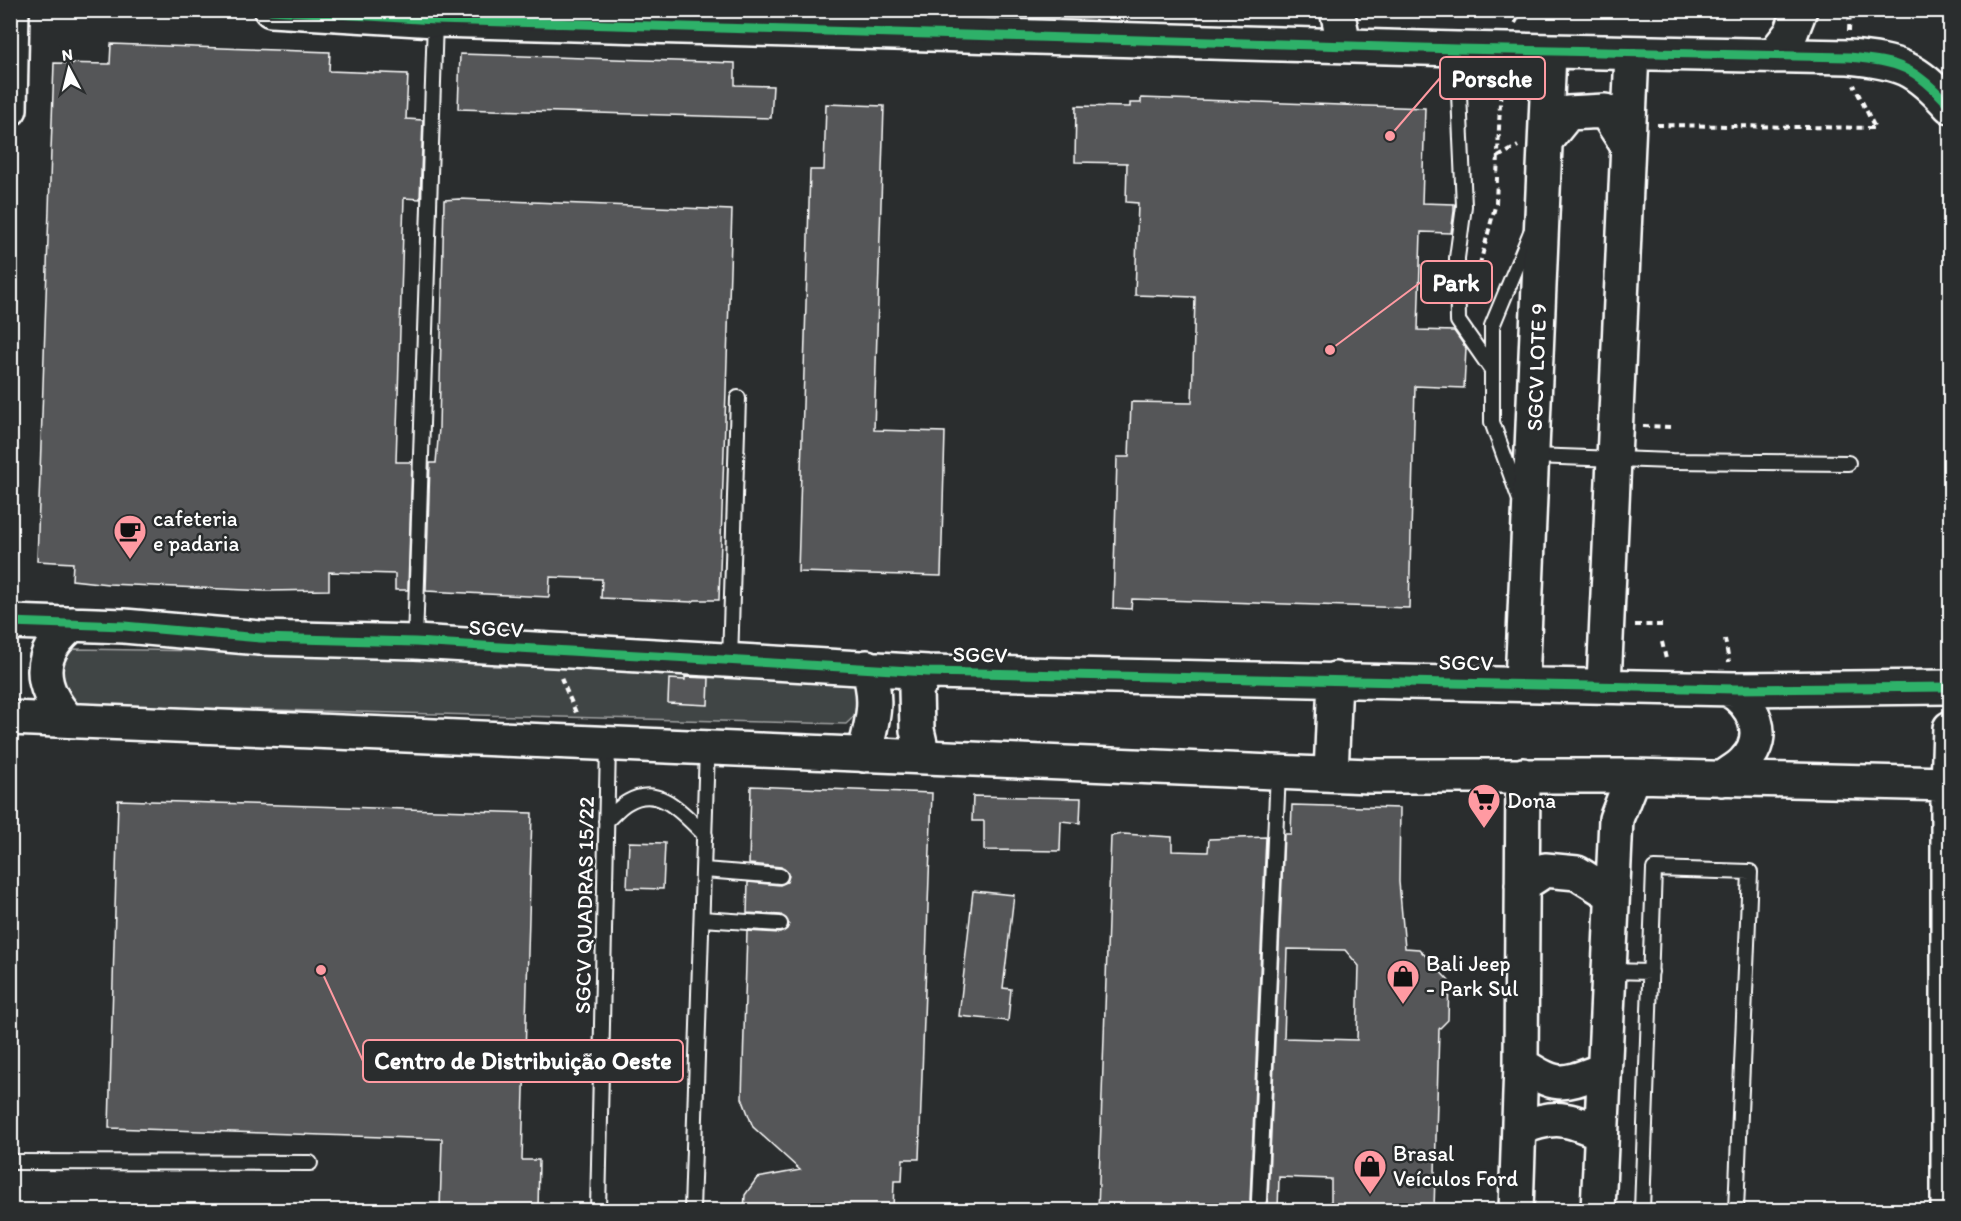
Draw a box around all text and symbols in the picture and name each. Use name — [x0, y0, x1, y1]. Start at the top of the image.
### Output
north arrow — [39, 39, 99, 99]
text: N — [61, 45, 74, 65]
callout: Porsche — [1440, 57, 1545, 99]
text: Porsche — [1451, 64, 1533, 93]
callout: Park — [1421, 261, 1492, 303]
text: Park — [1432, 268, 1480, 297]
street label: SGCV LOTE 9 — [1521, 303, 1552, 431]
place label: cafeteria e padaria — [153, 505, 239, 557]
cafe icon: cafeteria e padaria — [112, 513, 148, 560]
street label: SGCV — [468, 614, 524, 643]
street label: SGCV — [952, 641, 1008, 668]
street label: SGCV — [1438, 649, 1494, 676]
supermarket icon: Dona — [1466, 782, 1502, 829]
place label: Dona — [1507, 787, 1556, 814]
street label: SGCV QUADRAS 15/22 — [569, 796, 600, 1014]
place label: Bali Jeep - Park Sul — [1426, 950, 1519, 1002]
shop icon: Bali Jeep - Park Sul — [1385, 958, 1421, 1005]
callout: Centro de Distribuição Oeste — [363, 1040, 683, 1082]
text: Centro de Distribuição Oeste — [374, 1046, 672, 1076]
place label: Brasal Veículos Ford — [1393, 1140, 1518, 1192]
shop icon: Brasal Veículos Ford — [1352, 1148, 1388, 1195]

